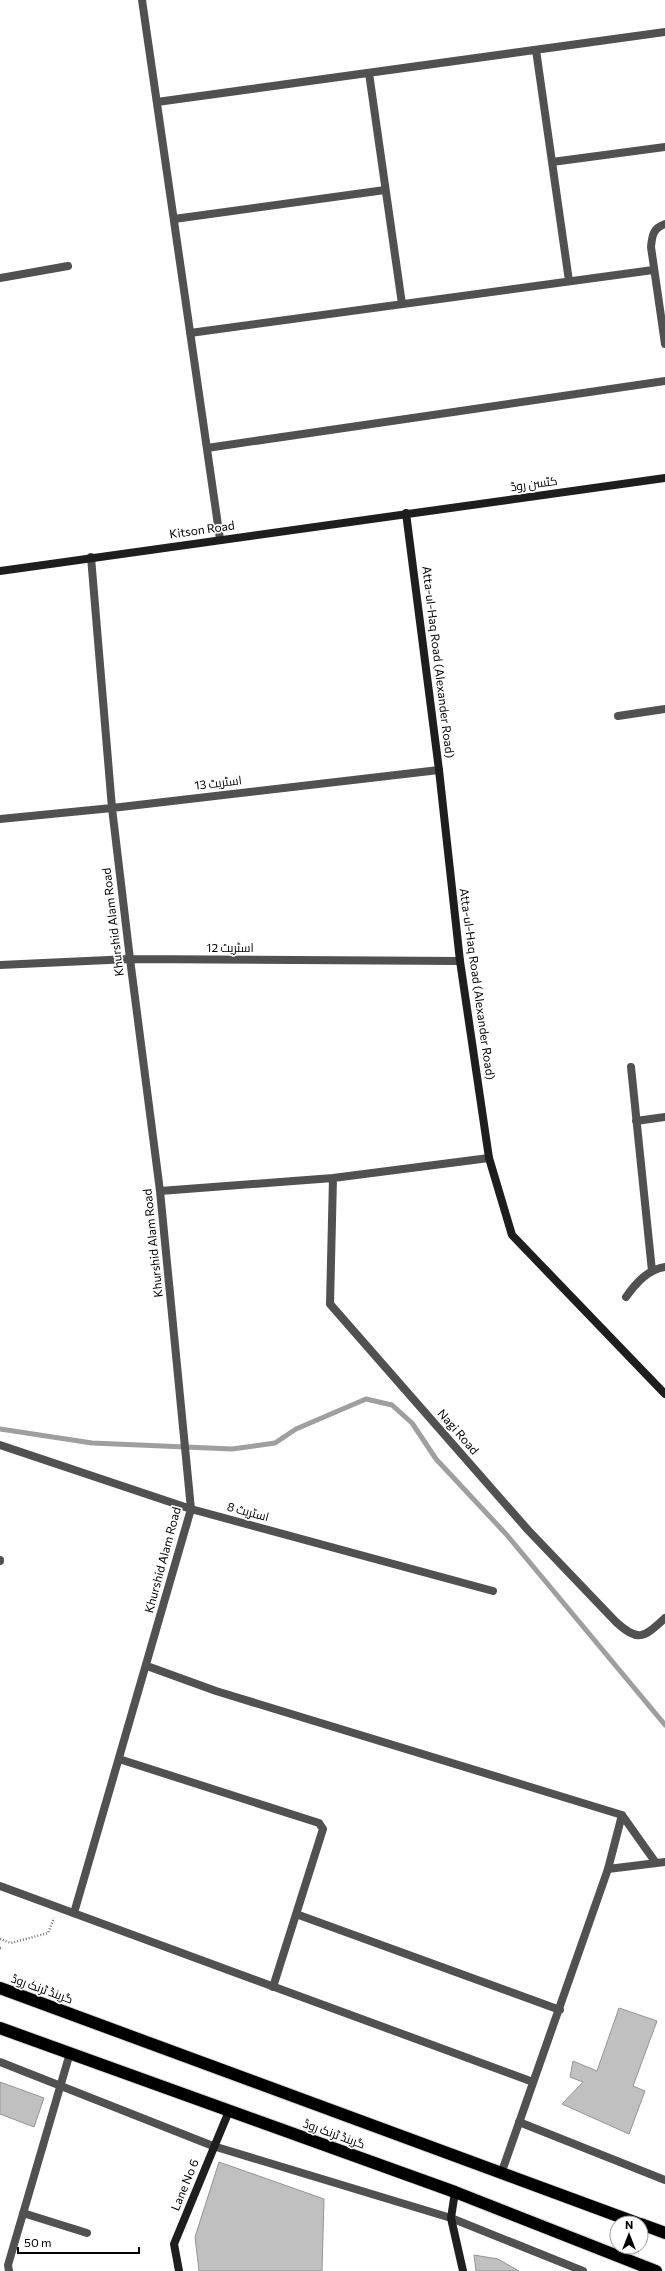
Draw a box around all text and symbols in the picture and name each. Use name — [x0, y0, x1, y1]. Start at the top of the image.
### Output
street label: کٹسن روڈ — [509, 473, 558, 494]
street label: Kitson Road — [168, 517, 236, 541]
street label: Atta-ul-Haq Road (Alexander Road) — [420, 565, 458, 759]
street label: اسٹریٹ 13 — [193, 772, 242, 793]
street label: Khurshid Alam Road — [98, 867, 126, 977]
street label: Atta-ul-Haq Road (Alexander Road) — [458, 887, 498, 1081]
street label: اسٹریٹ 12 — [206, 940, 254, 955]
street label: Khurshid Alam Road — [139, 1188, 165, 1298]
street label: Nagi Road — [435, 1406, 482, 1457]
street label: اسٹریٹ 8 — [225, 1499, 271, 1524]
street label: Khurshid Alam Road — [141, 1505, 183, 1614]
street label: گرینڈ ٹرنک روڈ — [9, 1970, 75, 2007]
street label: گرینڈ ٹرنک روڈ — [301, 2115, 367, 2152]
street label: Lane No 6 — [167, 2157, 201, 2212]
north arrow — [609, 2215, 649, 2255]
text: N — [625, 2218, 633, 2231]
scale bar — [18, 2229, 139, 2255]
text: 50 m — [24, 2235, 52, 2249]

